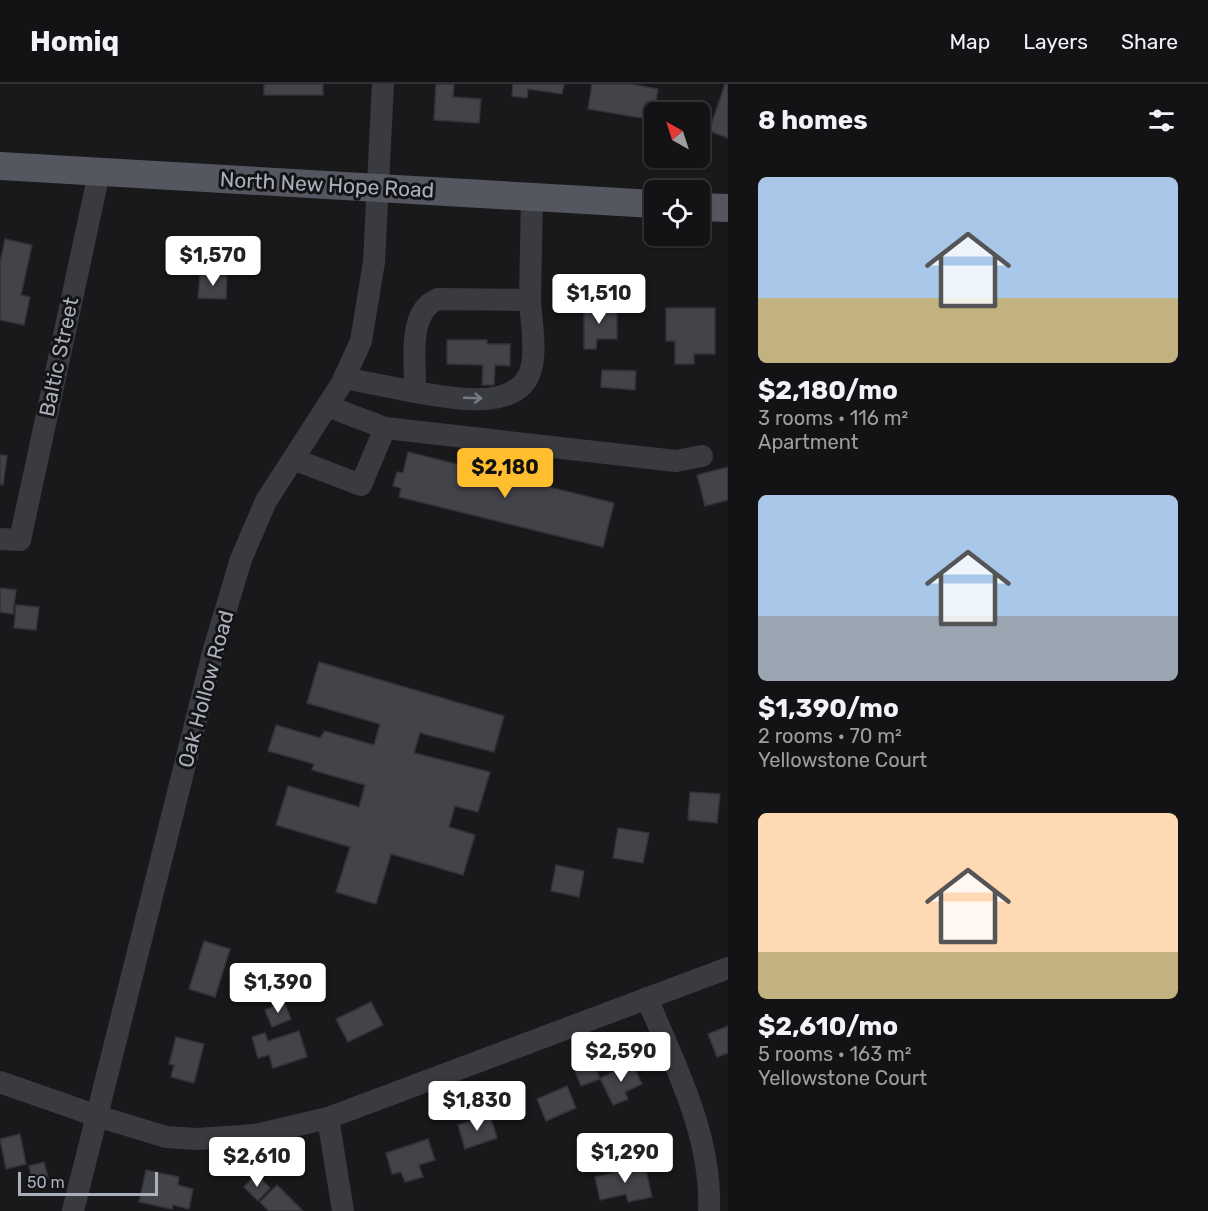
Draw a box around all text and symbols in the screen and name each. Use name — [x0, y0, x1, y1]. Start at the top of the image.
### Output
text: Homiq — [30, 25, 119, 58]
text: Map — [949, 29, 990, 54]
text: Layers — [1023, 29, 1088, 54]
text: Share — [1121, 29, 1178, 54]
north arrow — [644, 102, 710, 168]
map controls — [644, 102, 710, 246]
icon: filters — [1145, 104, 1178, 137]
text: 8 homes — [758, 105, 868, 136]
street label: North New Hope Road — [219, 166, 435, 203]
button: locate — [644, 180, 710, 246]
icon: home — [914, 216, 1022, 324]
pin: $1,570 — [164, 236, 262, 287]
text: $1,570 — [180, 243, 246, 267]
pin: $1,510 — [550, 274, 648, 325]
text: $1,510 — [566, 281, 632, 305]
street label: Baltic Street — [34, 295, 83, 419]
text: $2,180/mo — [758, 375, 898, 406]
one-way arrow — [463, 392, 483, 404]
text: 3 rooms · 116 m² — [758, 406, 908, 430]
text: Apartment — [758, 430, 859, 454]
pin: $2,180 — [456, 448, 554, 499]
text: $2,180 — [471, 455, 539, 479]
icon: home — [914, 534, 1022, 642]
street label: Oak Hollow Road — [172, 607, 239, 770]
text: $1,390/mo — [758, 693, 899, 724]
text: 2 rooms · 70 m² — [758, 724, 902, 748]
text: Yellowstone Court — [758, 748, 927, 772]
icon: home — [914, 852, 1022, 960]
pin: $1,390 — [229, 963, 327, 1014]
text: $1,390 — [244, 970, 312, 994]
text: $2,610/mo — [758, 1011, 898, 1042]
pin: $2,590 — [572, 1032, 670, 1083]
text: $2,590 — [585, 1039, 657, 1063]
text: 5 rooms · 163 m² — [758, 1042, 912, 1066]
text: Yellowstone Court — [758, 1066, 927, 1090]
pin: $1,830 — [428, 1081, 526, 1132]
text: $1,830 — [442, 1088, 512, 1112]
pin: $1,290 — [576, 1133, 674, 1184]
pin: $2,610 — [208, 1137, 306, 1188]
text: $1,290 — [591, 1140, 659, 1164]
text: $2,610 — [223, 1144, 291, 1168]
scale bar — [18, 1169, 158, 1196]
text: 50 m — [27, 1173, 65, 1192]

